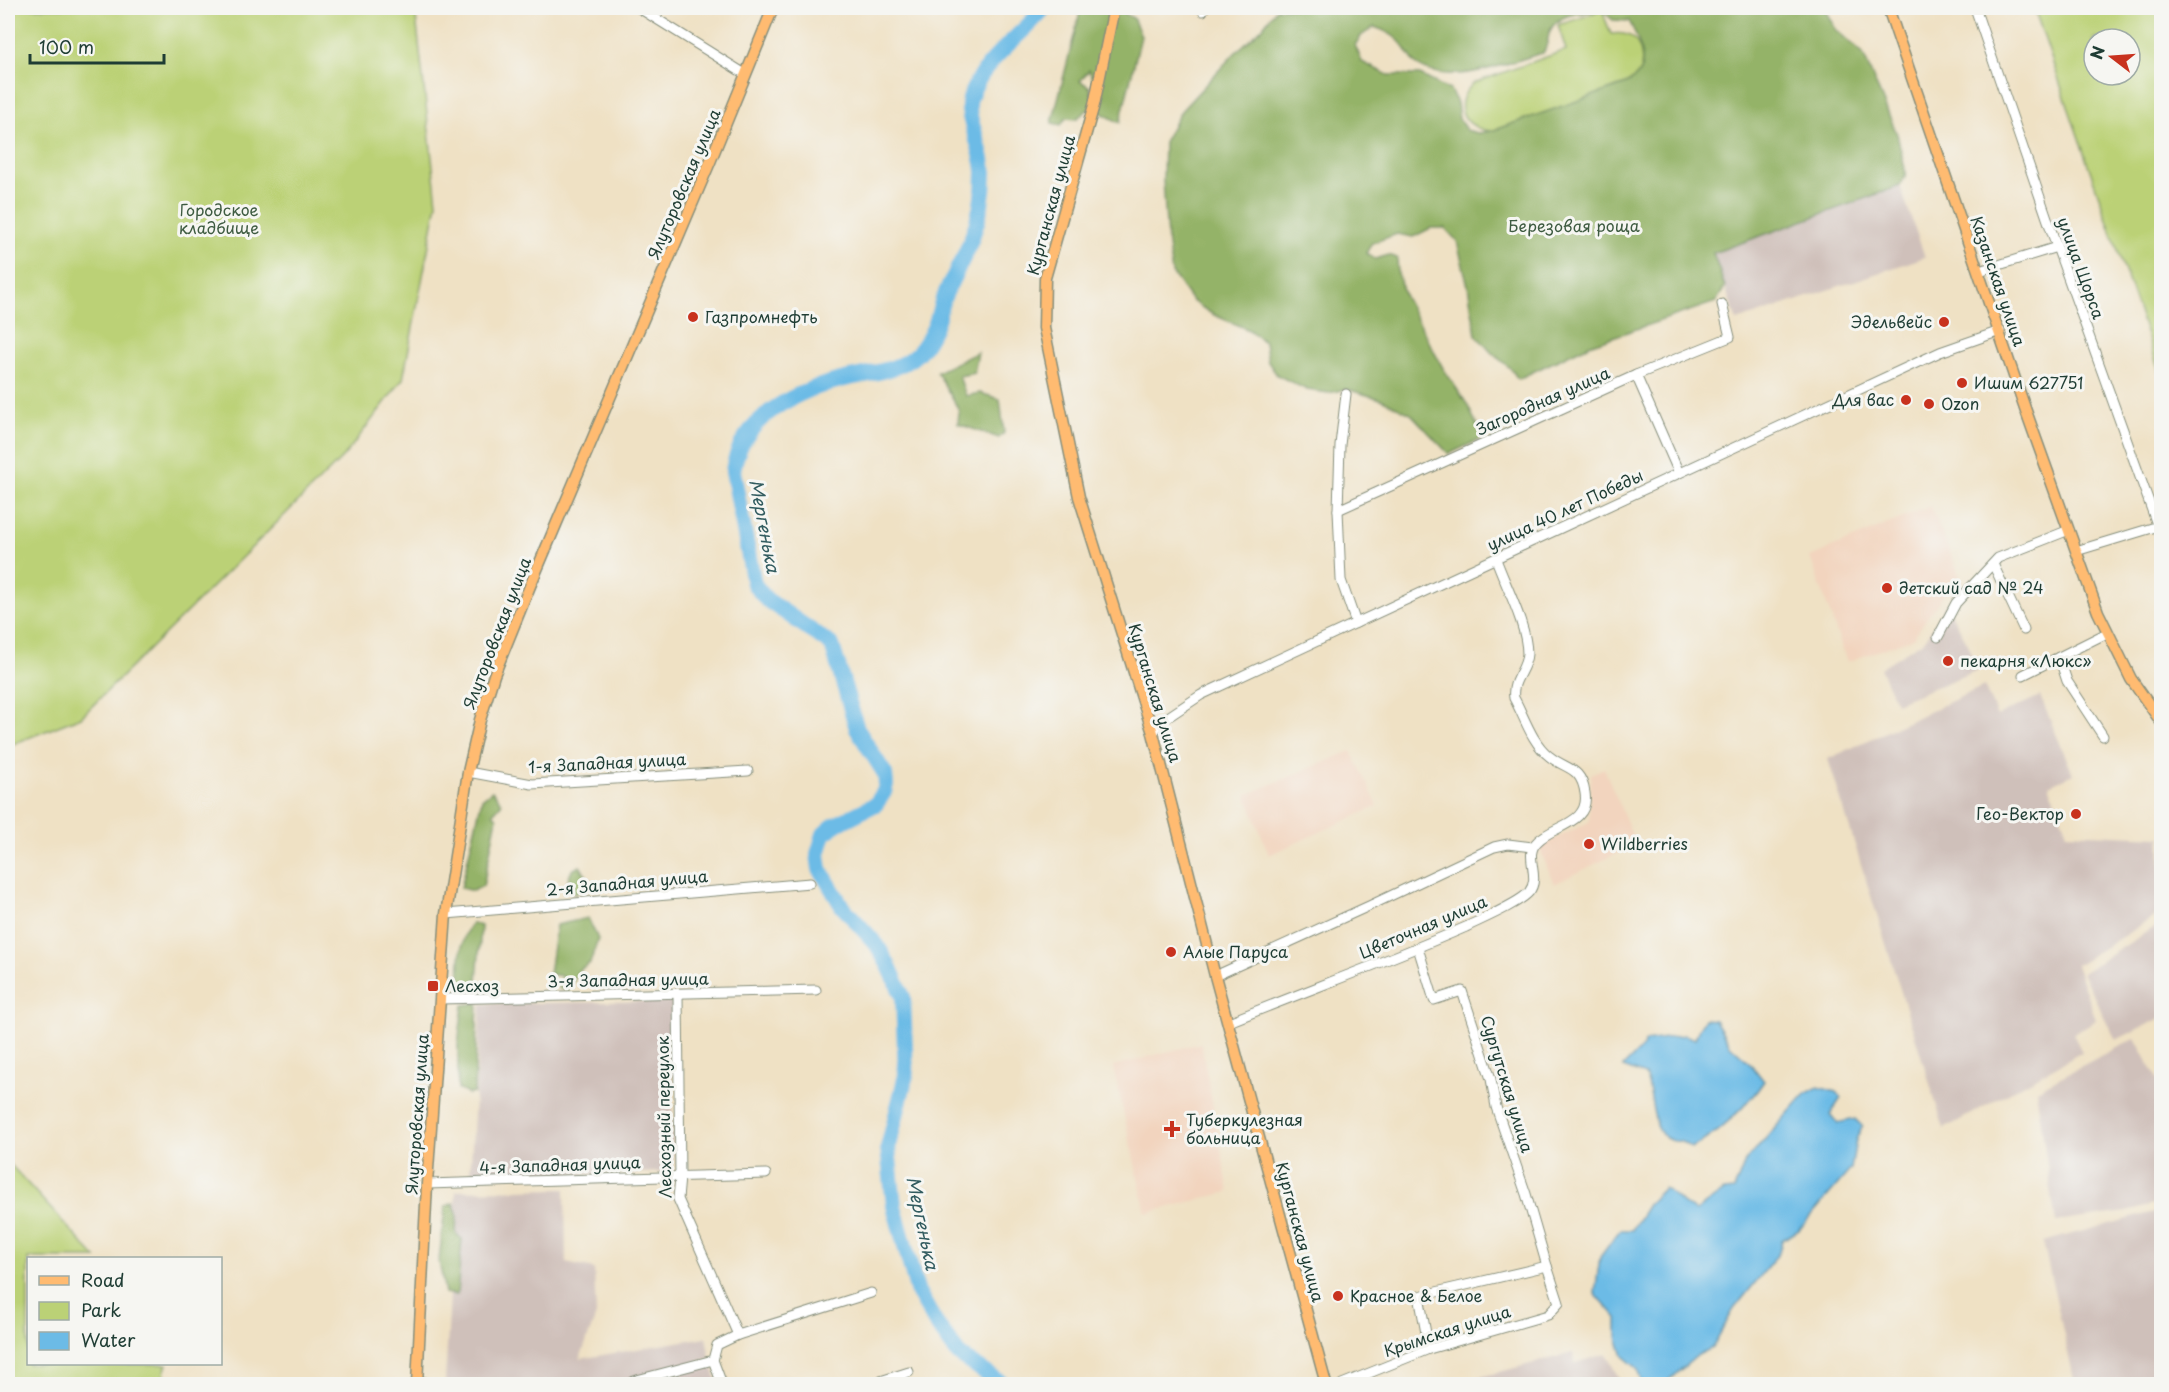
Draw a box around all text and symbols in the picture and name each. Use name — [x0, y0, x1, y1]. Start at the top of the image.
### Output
scale bar — [30, 27, 164, 65]
north arrow — [2082, 27, 2142, 87]
text: 100 m — [39, 33, 94, 60]
text: N — [2083, 43, 2110, 62]
street label: Ялуторовская улица — [641, 105, 726, 262]
street label: Курганская улица — [1020, 132, 1080, 277]
park label: Городское кладбище — [179, 197, 259, 239]
street label: Казанская улица — [1965, 212, 2033, 349]
park label: Березовая роща — [1508, 213, 1640, 237]
street label: улица Щорса — [2052, 213, 2112, 322]
place label: Газпромнефть — [705, 304, 818, 328]
place label: Эдельвейс — [1851, 309, 1932, 333]
marker: Газпромнефть — [686, 310, 700, 324]
marker: Эдельвейс — [1937, 315, 1951, 329]
street label: Загородная улица — [1472, 360, 1613, 440]
place label: Ишим 627751 — [1974, 370, 2083, 394]
marker: Ишим 627751 — [1955, 376, 1969, 390]
place label: Для вас — [1831, 387, 1894, 411]
place label: Ozon — [1941, 391, 1979, 415]
marker: Для вас — [1899, 393, 1913, 407]
marker: Ozon — [1922, 397, 1936, 411]
street label: улица 40 лет Победы — [1483, 462, 1647, 556]
water label: Мергенька — [743, 476, 788, 576]
street label: Ялуторовская улица — [456, 553, 536, 712]
place label: детский сад № 24 — [1899, 575, 2044, 599]
marker: детский сад № 24 — [1880, 581, 1894, 595]
street label: Курганская улица — [1123, 620, 1189, 765]
place label: пекарня «Люкс» — [1960, 648, 2091, 672]
marker: пекарня «Люкс» — [1941, 654, 1955, 668]
street label: 1-я Западная улица — [527, 746, 686, 778]
place label: Гео-Вектор — [1976, 801, 2064, 825]
marker: Гео-Вектор — [2069, 807, 2083, 821]
place label: Wildberries — [1601, 831, 1688, 855]
marker: Wildberries — [1582, 837, 1596, 851]
street label: 2-я Западная улица — [545, 863, 709, 901]
street label: Цветочная улица — [1355, 888, 1490, 964]
place label: Алые Паруса — [1183, 939, 1288, 963]
marker: Алые Паруса — [1164, 945, 1178, 959]
street label: 3-я Западная улица — [547, 966, 709, 992]
place label: Лесхоз — [445, 973, 499, 997]
marker: Лесхоз — [426, 979, 440, 993]
street label: Сургутская улица — [1476, 1012, 1540, 1155]
street label: Ялуторовская улица — [398, 1033, 434, 1195]
street label: Лесхозный переулок — [650, 1035, 676, 1198]
place label: Туберкулезная больница — [1186, 1107, 1303, 1149]
marker: Туберкулезная больница — [1163, 1120, 1181, 1138]
street label: 4-я Западная улица — [479, 1149, 641, 1179]
street label: Курганская улица — [1271, 1159, 1331, 1304]
water label: Мергенька — [900, 1173, 947, 1273]
legend — [27, 1257, 222, 1365]
text: Road — [81, 1266, 125, 1293]
place label: Красное & Белое — [1350, 1283, 1483, 1307]
marker: Красное & Белое — [1331, 1289, 1345, 1303]
text: Park — [81, 1296, 121, 1323]
street label: Крымская улица — [1380, 1298, 1513, 1362]
text: Water — [81, 1326, 136, 1353]

